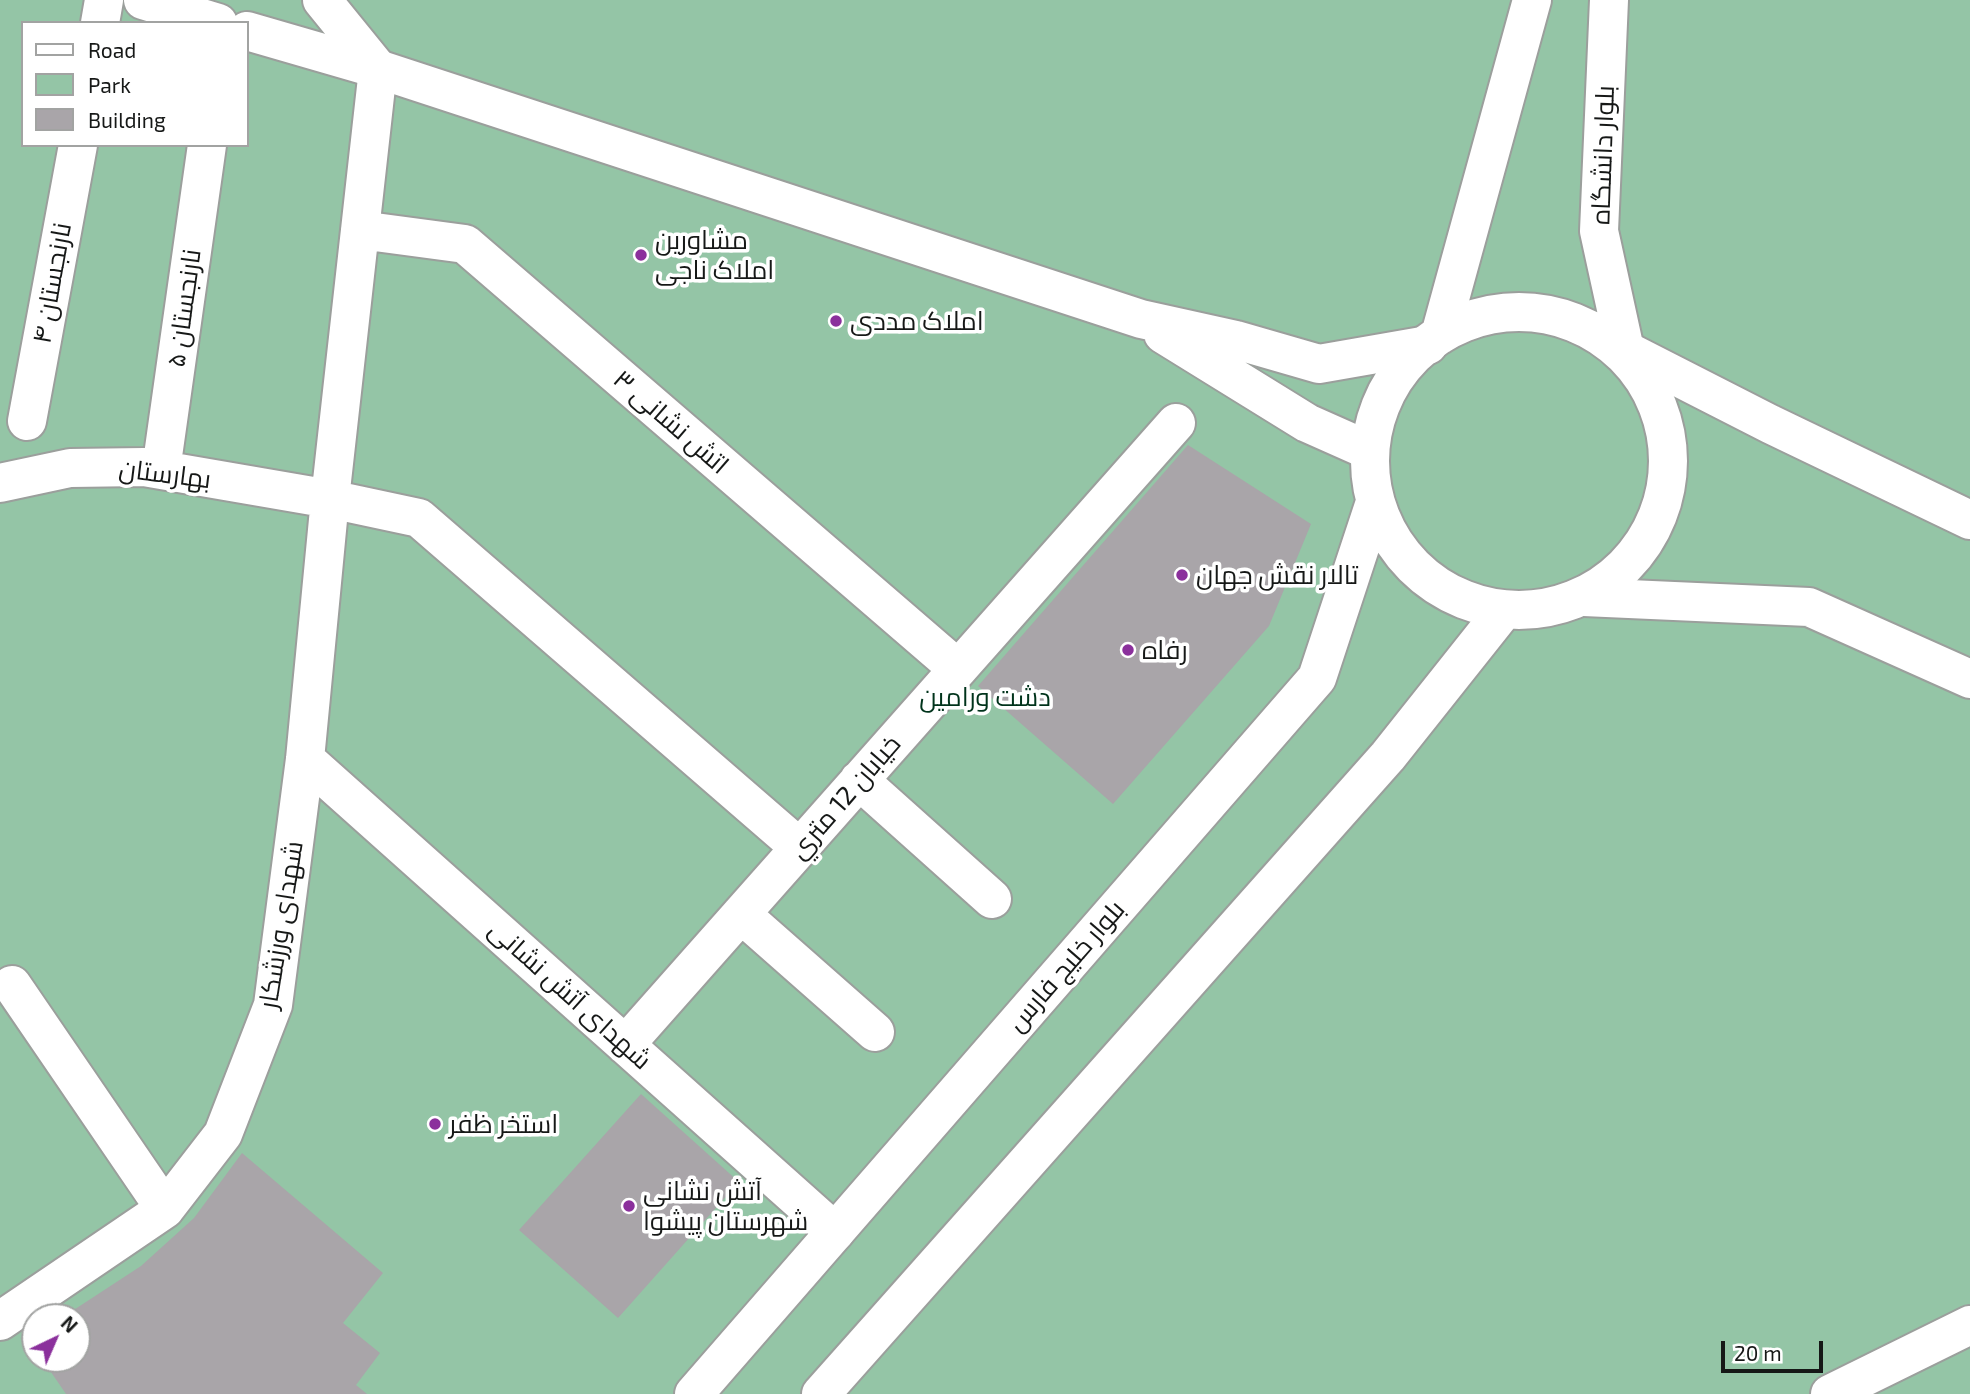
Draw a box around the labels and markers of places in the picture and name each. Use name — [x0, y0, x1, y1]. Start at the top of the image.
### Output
place label: مشاورین املاک ناجی — [655, 224, 774, 286]
marker: مشاورین املاک ناجی — [633, 247, 649, 263]
place label: املاک مددی — [850, 305, 984, 337]
marker: املاک مددی — [828, 313, 844, 329]
place label: تالار نقش جهان — [1196, 559, 1358, 591]
marker: تالار نقش جهان — [1174, 567, 1190, 583]
place label: رفاه — [1142, 634, 1187, 666]
marker: رفاه — [1120, 642, 1136, 658]
place label: استخر ظفر — [449, 1108, 558, 1140]
marker: استخر ظفر — [427, 1116, 443, 1132]
place label: آتش نشانی شهرستان پیشوا — [643, 1175, 808, 1236]
marker: آتش نشانی شهرستان پیشوا — [621, 1198, 637, 1214]

